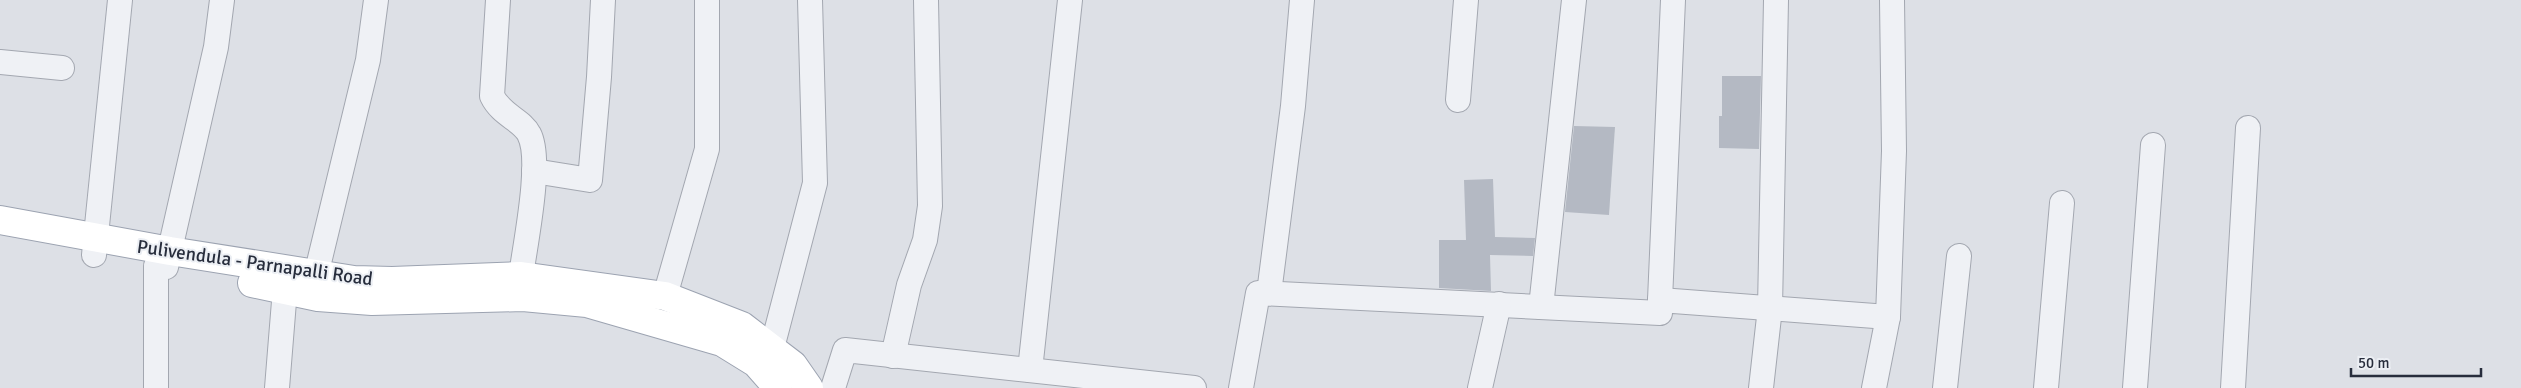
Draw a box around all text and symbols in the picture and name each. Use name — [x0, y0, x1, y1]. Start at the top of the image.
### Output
street label: Pulivendula - Parnapalli Road — [135, 235, 374, 291]
scale bar — [2351, 346, 2481, 378]
text: 50 m — [2358, 354, 2389, 372]

